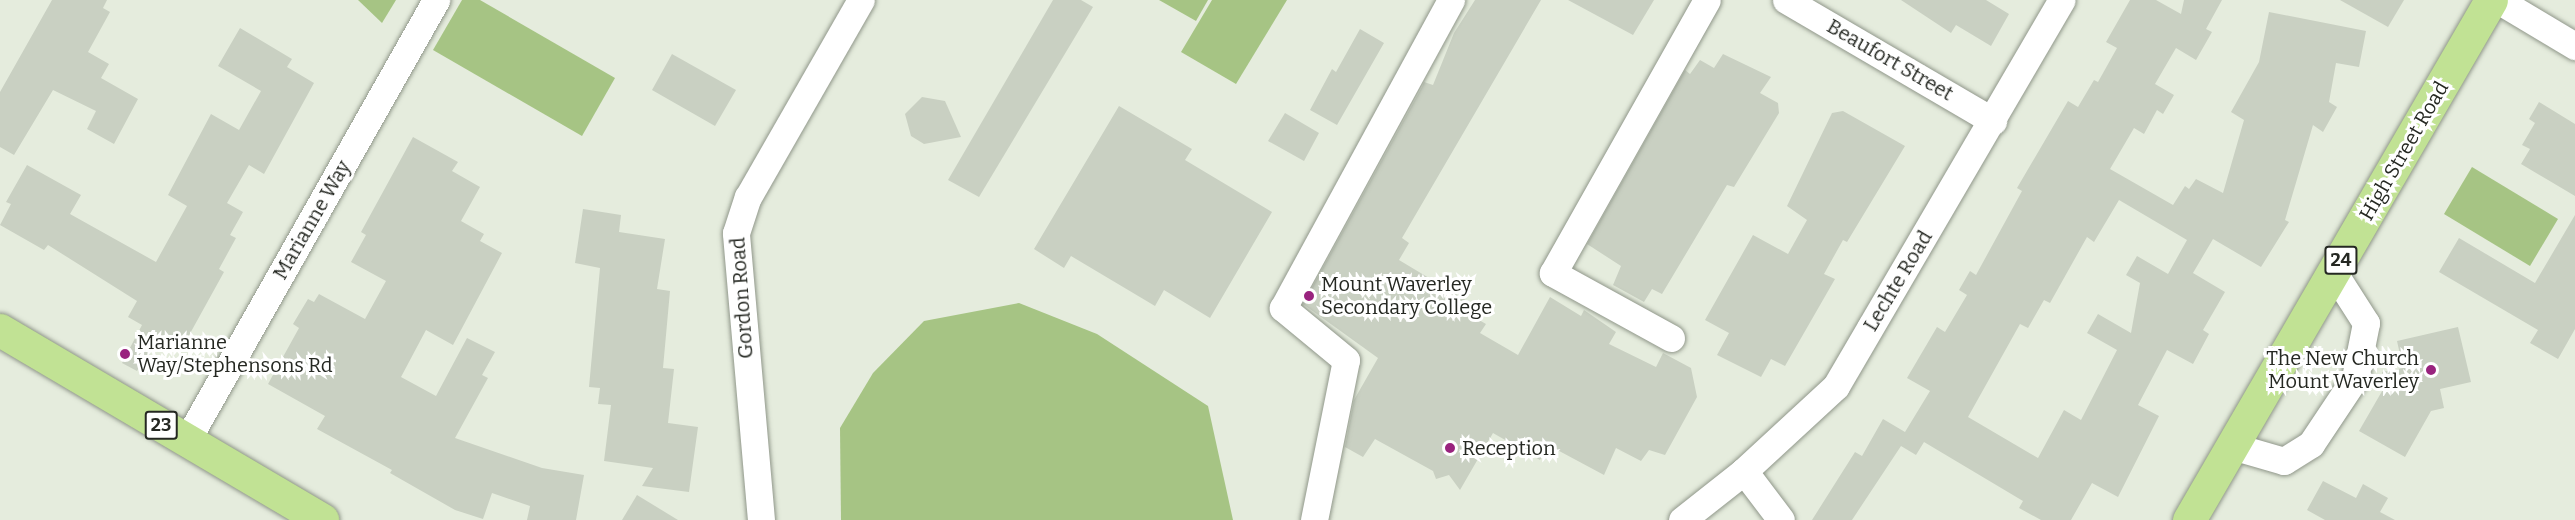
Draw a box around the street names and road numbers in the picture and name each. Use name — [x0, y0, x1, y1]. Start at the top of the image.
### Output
street label: Beaufort Street — [1823, 14, 1957, 106]
street label: High Street Road — [2354, 77, 2454, 225]
street label: Marianne Way — [268, 156, 356, 284]
street label: Lechte Road — [1859, 226, 1937, 336]
street label: Gordon Road — [726, 237, 758, 359]
road number: 24 — [2323, 245, 2359, 275]
road number: 23 — [144, 410, 178, 440]

